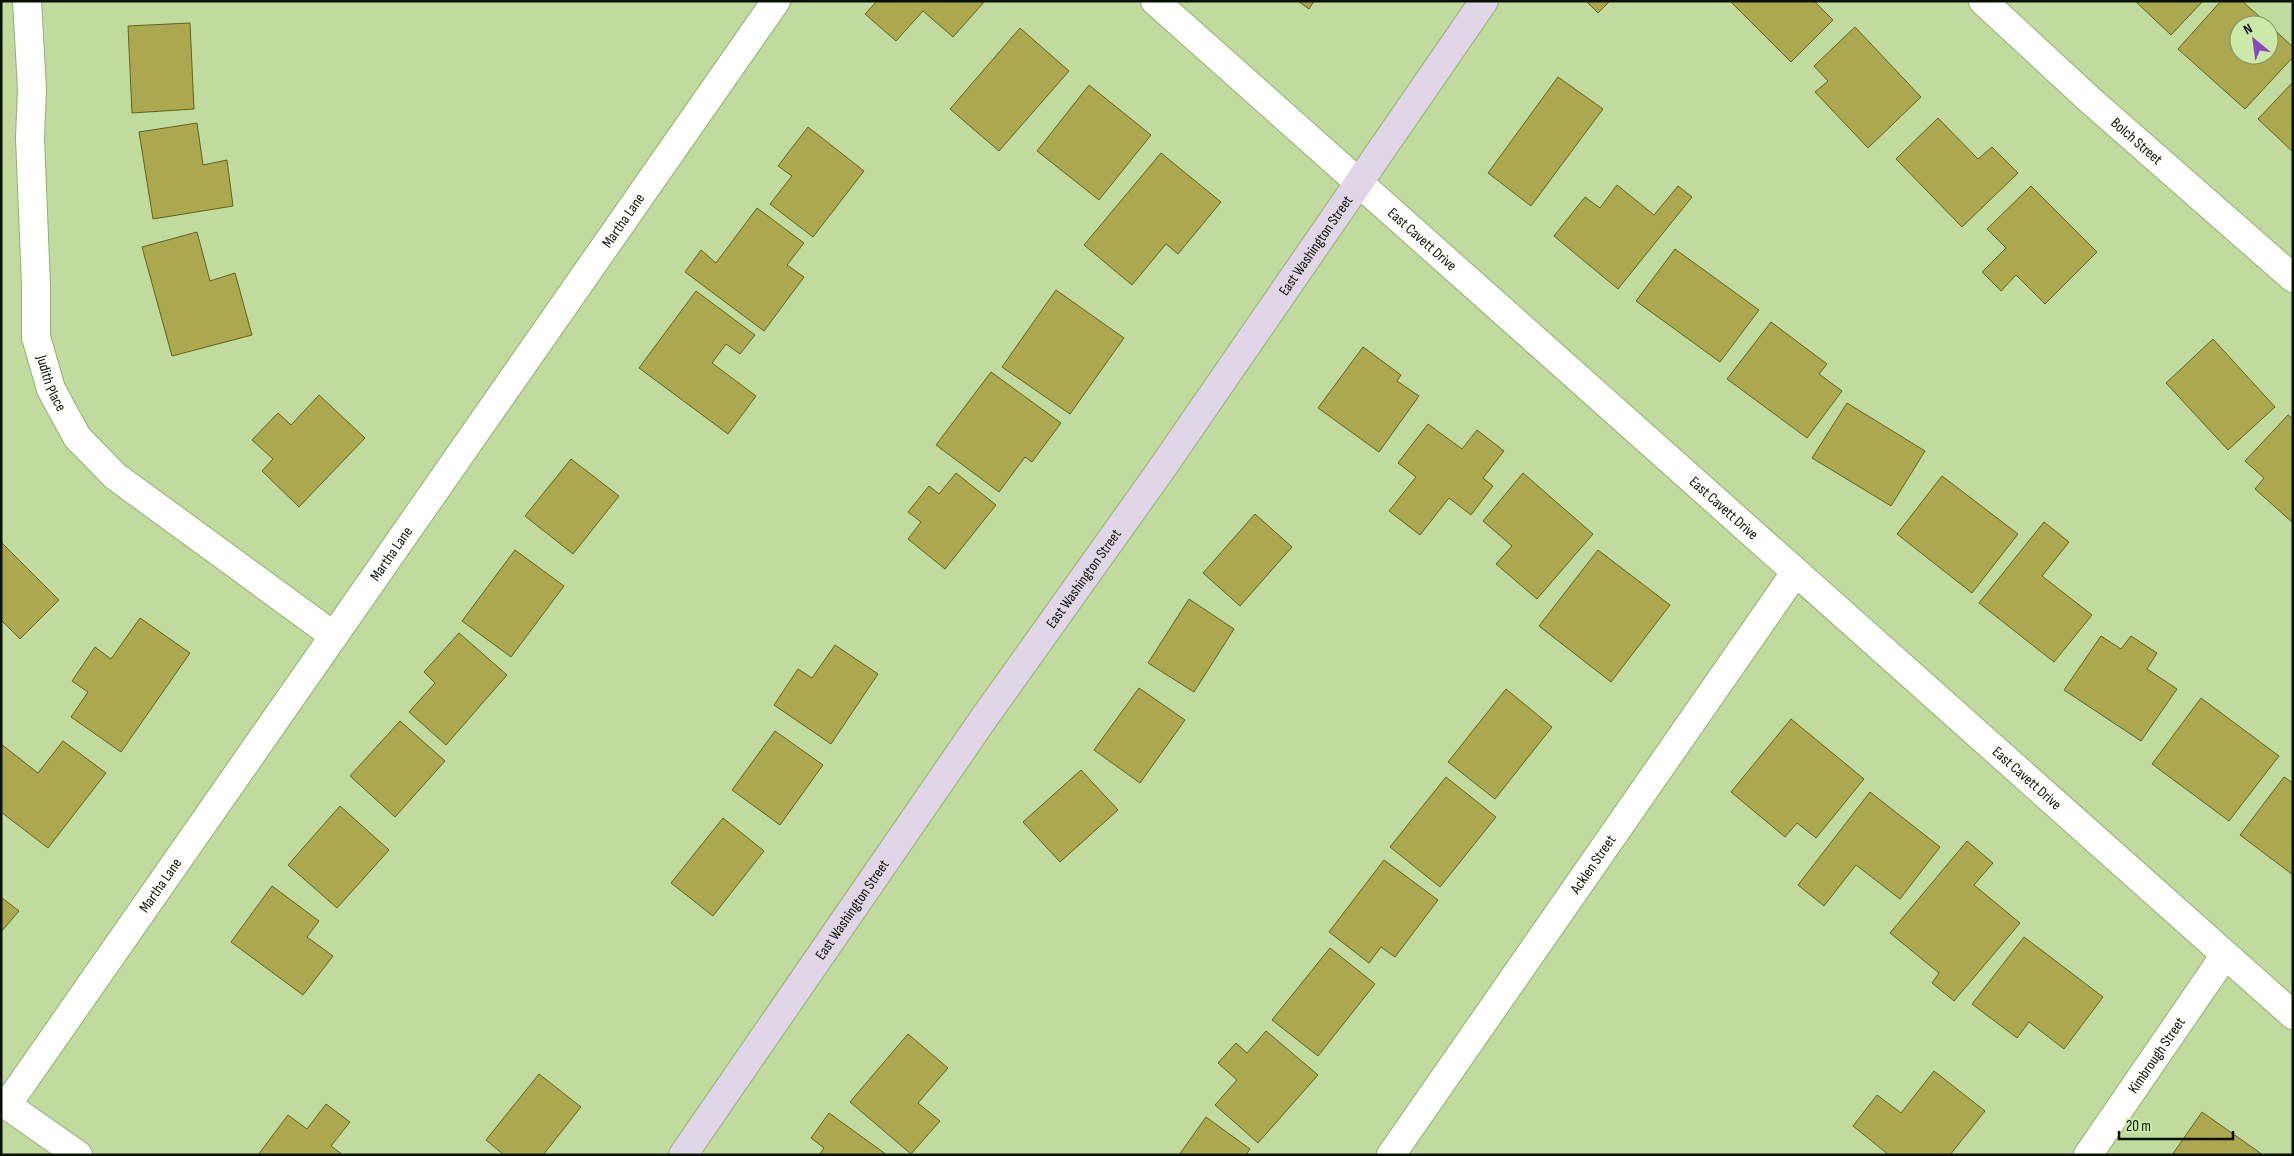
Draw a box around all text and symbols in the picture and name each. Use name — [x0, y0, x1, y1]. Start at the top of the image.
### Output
north arrow — [2229, 15, 2279, 65]
text: N — [2241, 20, 2255, 38]
street label: Bolch Street — [2107, 114, 2166, 169]
street label: Martha Lane — [598, 190, 649, 252]
street label: East Washington Street — [1275, 192, 1357, 299]
street label: East Cavett Drive — [1383, 204, 1460, 275]
street label: Judith Place — [31, 352, 70, 415]
street label: East Cavett Drive — [1685, 473, 1762, 544]
street label: Martha Lane — [366, 523, 417, 585]
street label: East Washington Street — [1042, 525, 1126, 632]
street label: East Cavett Drive — [1988, 743, 2065, 814]
street label: Acklen Street — [1566, 831, 1621, 899]
street label: Martha Lane — [135, 854, 186, 916]
street label: East Washington Street — [811, 856, 894, 964]
street label: Kimbrough Street — [2124, 1013, 2190, 1097]
scale bar — [2119, 1108, 2233, 1140]
text: 20 m — [2126, 1117, 2151, 1136]

